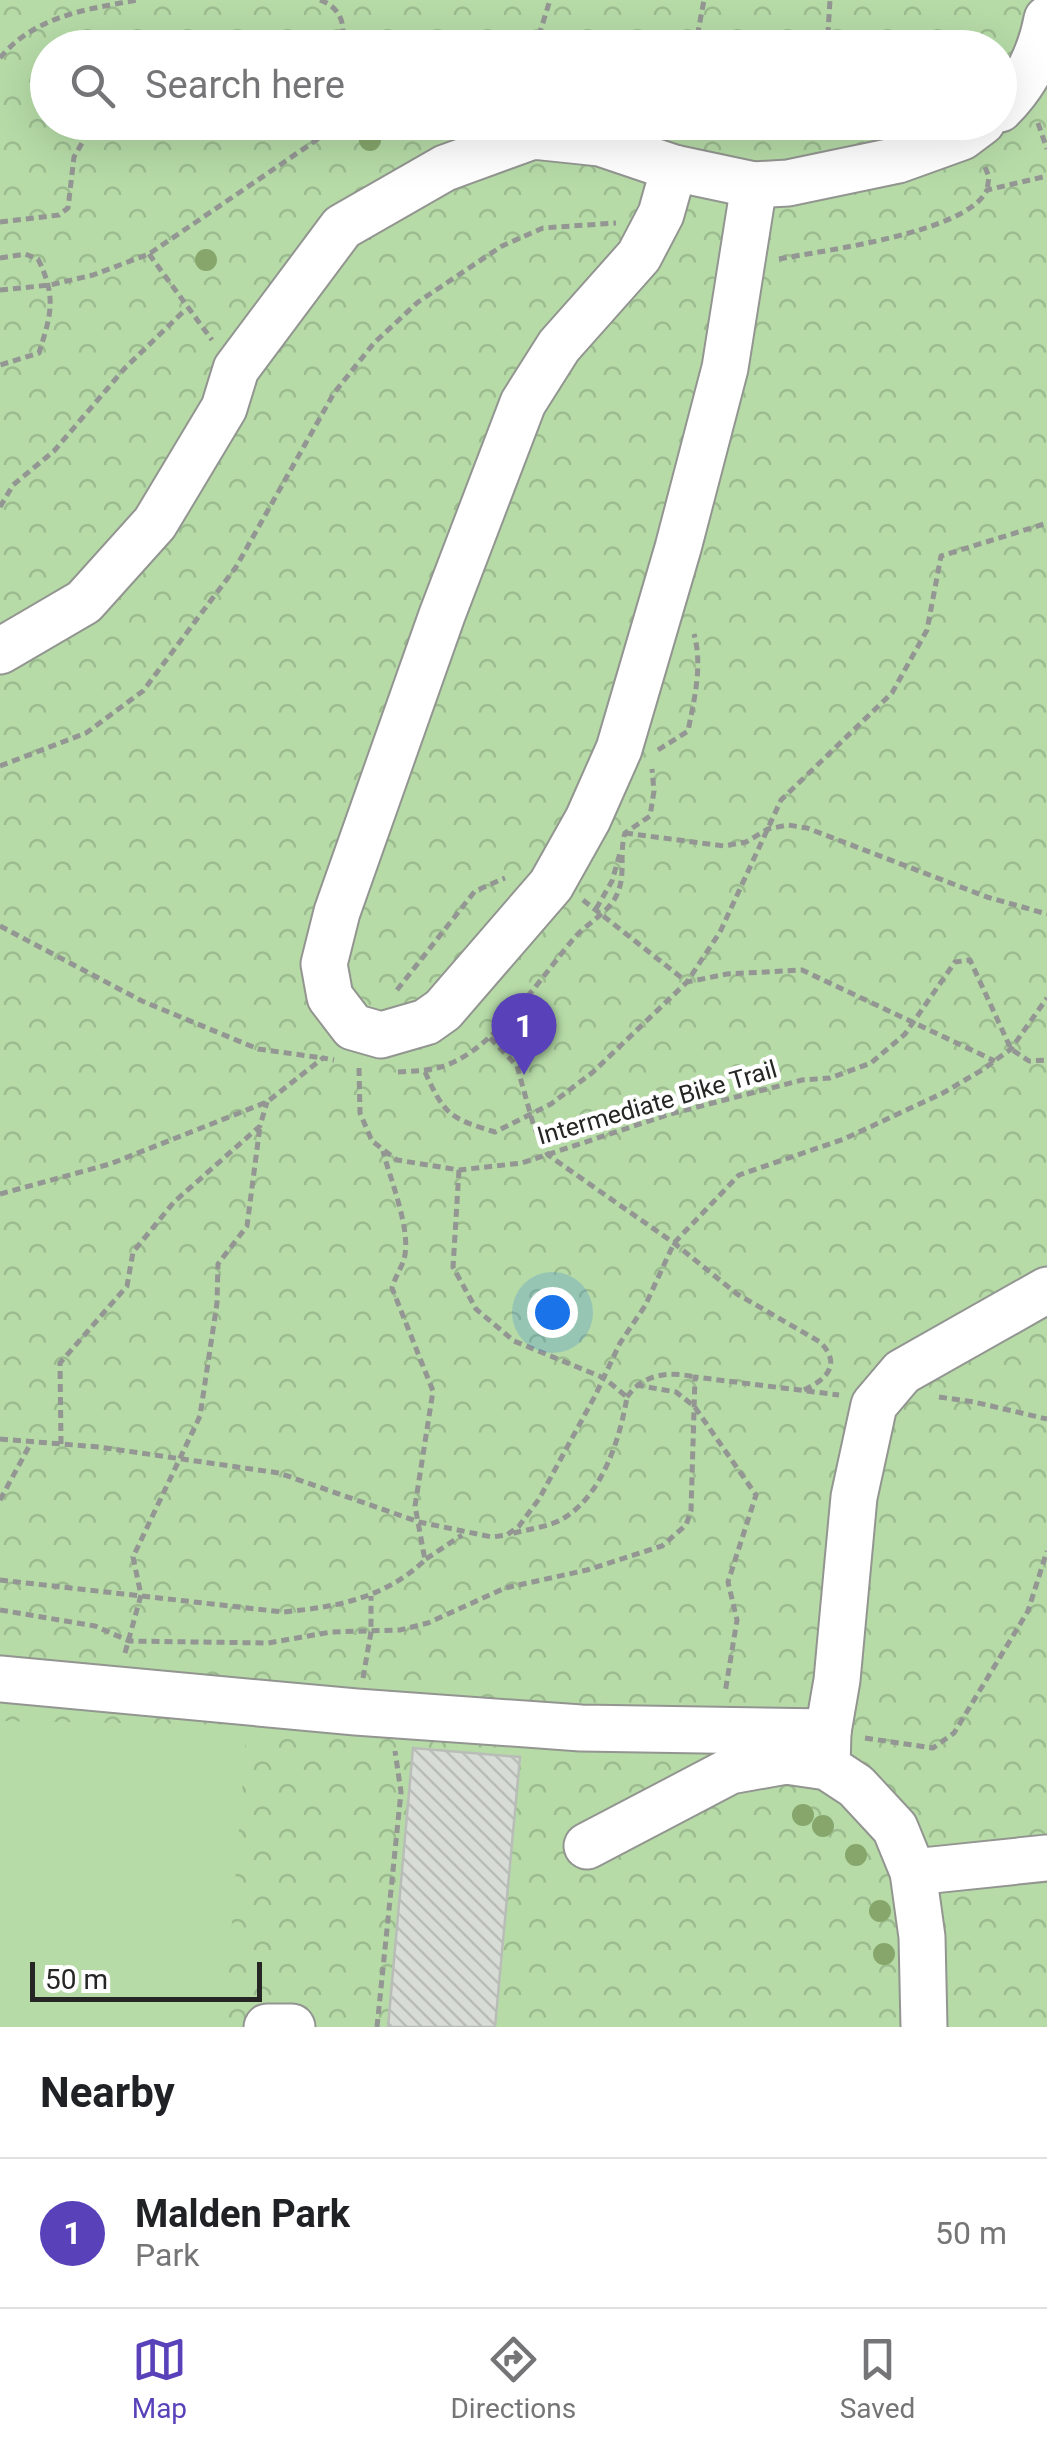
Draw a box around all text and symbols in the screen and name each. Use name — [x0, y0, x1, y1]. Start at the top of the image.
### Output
search box — [30, 30, 1017, 140]
icon: search — [65, 58, 120, 113]
text: Search here — [145, 63, 345, 107]
pin: 1 — [492, 992, 556, 1075]
street label: Intermediate Bike Trail — [534, 1054, 780, 1151]
your location — [527, 1287, 578, 1338]
scale bar — [30, 1957, 262, 2002]
text: 50 m — [45, 1963, 108, 1996]
text: Nearby — [40, 2068, 175, 2117]
text: Malden Park — [135, 2192, 350, 2236]
text: 1 — [63, 2214, 82, 2252]
text: 50 m — [935, 2214, 1007, 2252]
text: Park — [135, 2236, 199, 2274]
tab: Map — [132, 2332, 187, 2425]
tab: Directions — [450, 2332, 576, 2425]
tab: Saved — [840, 2332, 915, 2425]

